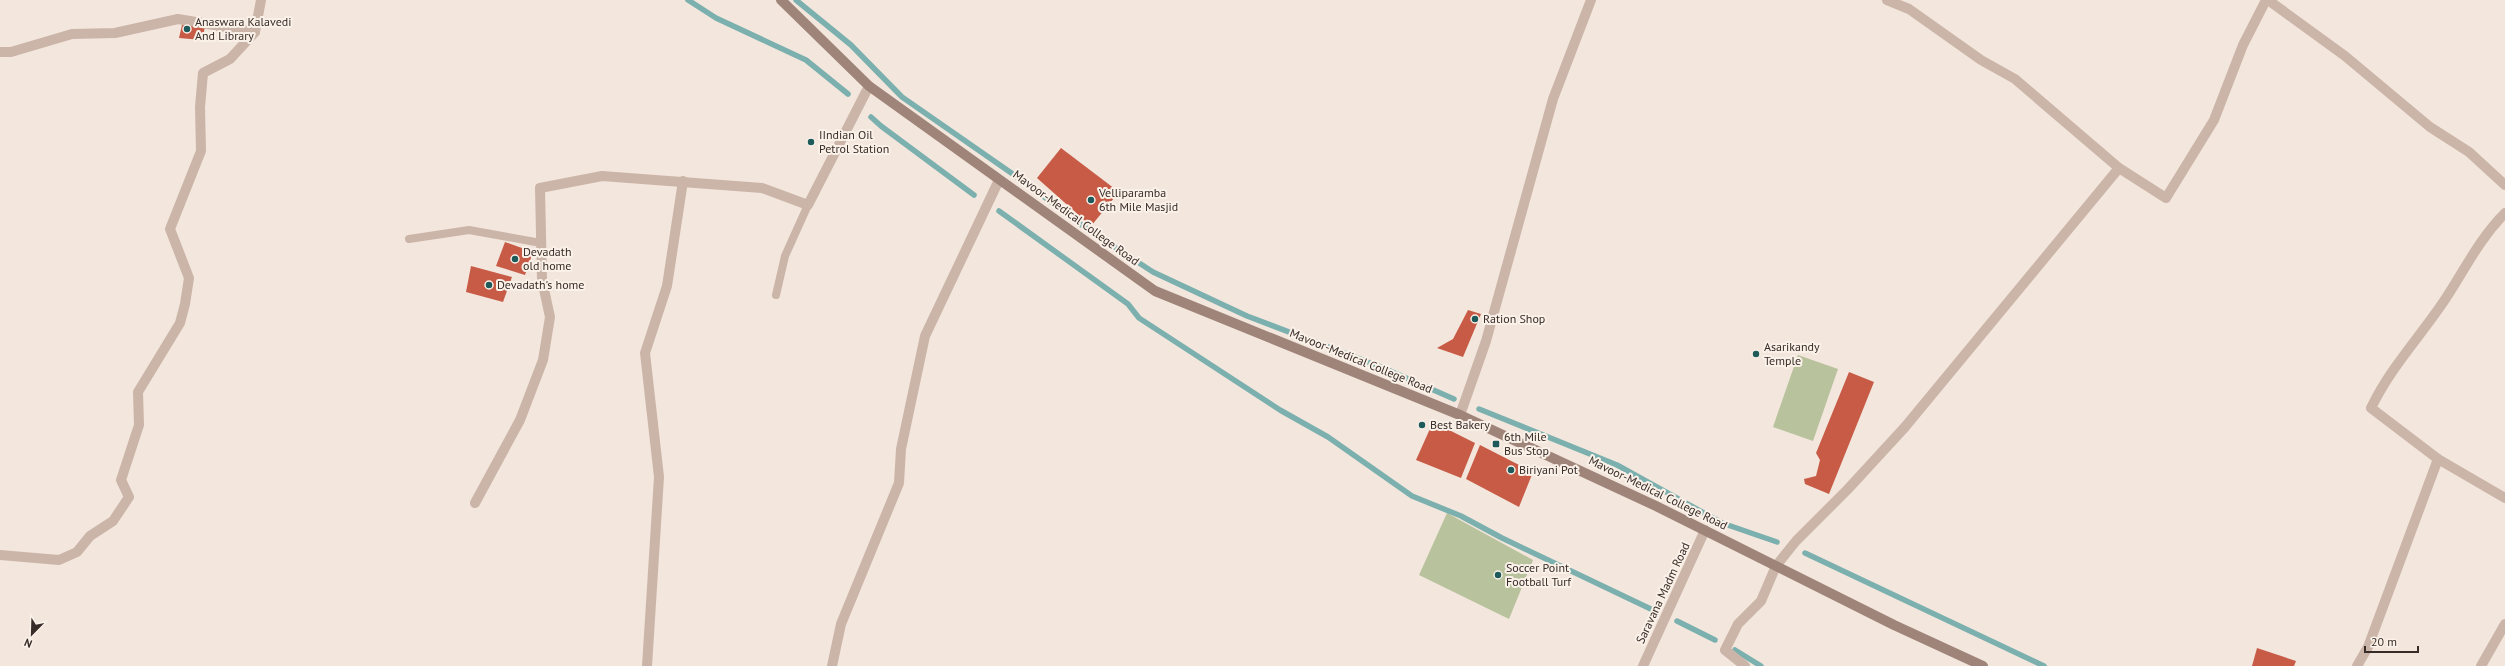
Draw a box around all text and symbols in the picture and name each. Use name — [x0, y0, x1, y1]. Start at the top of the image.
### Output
place label: Anaswara Kalavedi And Library — [195, 14, 291, 43]
marker: Anaswara Kalavedi And Library — [182, 24, 192, 34]
place label: IIndian Oil Petrol Station — [819, 127, 889, 156]
marker: IIndian Oil Petrol Station — [806, 137, 816, 147]
street label: Mavoor-Medical College Road — [1010, 167, 1142, 269]
place label: Velliparamba 6th Mile Masjid — [1098, 185, 1178, 214]
marker: Velliparamba 6th Mile Masjid — [1086, 195, 1096, 205]
place label: Devadath old home — [523, 244, 571, 273]
marker: Devadath old home — [510, 254, 520, 264]
place label: Devadath's home — [497, 277, 584, 292]
marker: Devadath's home — [484, 280, 494, 290]
place label: Ration Shop — [1483, 311, 1545, 326]
marker: Ration Shop — [1470, 314, 1480, 324]
street label: Mavoor-Medical College Road — [1288, 325, 1435, 396]
place label: Asarikandy Temple — [1764, 339, 1820, 368]
marker: Asarikandy Temple — [1751, 349, 1761, 359]
place label: Best Bakery — [1430, 417, 1490, 432]
marker: Best Bakery — [1417, 420, 1427, 430]
place label: 6th Mile Bus Stop — [1504, 429, 1549, 458]
marker: 6th Mile Bus Stop — [1491, 439, 1501, 449]
street label: Mavoor-Medical College Road — [1586, 452, 1730, 533]
place label: Biriyani Pot — [1519, 462, 1578, 477]
marker: Biriyani Pot — [1506, 465, 1516, 475]
street label: Saravana Madm Road — [1632, 540, 1693, 646]
place label: Soccer Point Football Turf — [1506, 560, 1572, 589]
marker: Soccer Point Football Turf — [1493, 570, 1503, 580]
north arrow — [12, 614, 52, 654]
scale bar — [2365, 628, 2418, 654]
text: 20 m — [2371, 634, 2397, 649]
text: N — [22, 635, 34, 651]

